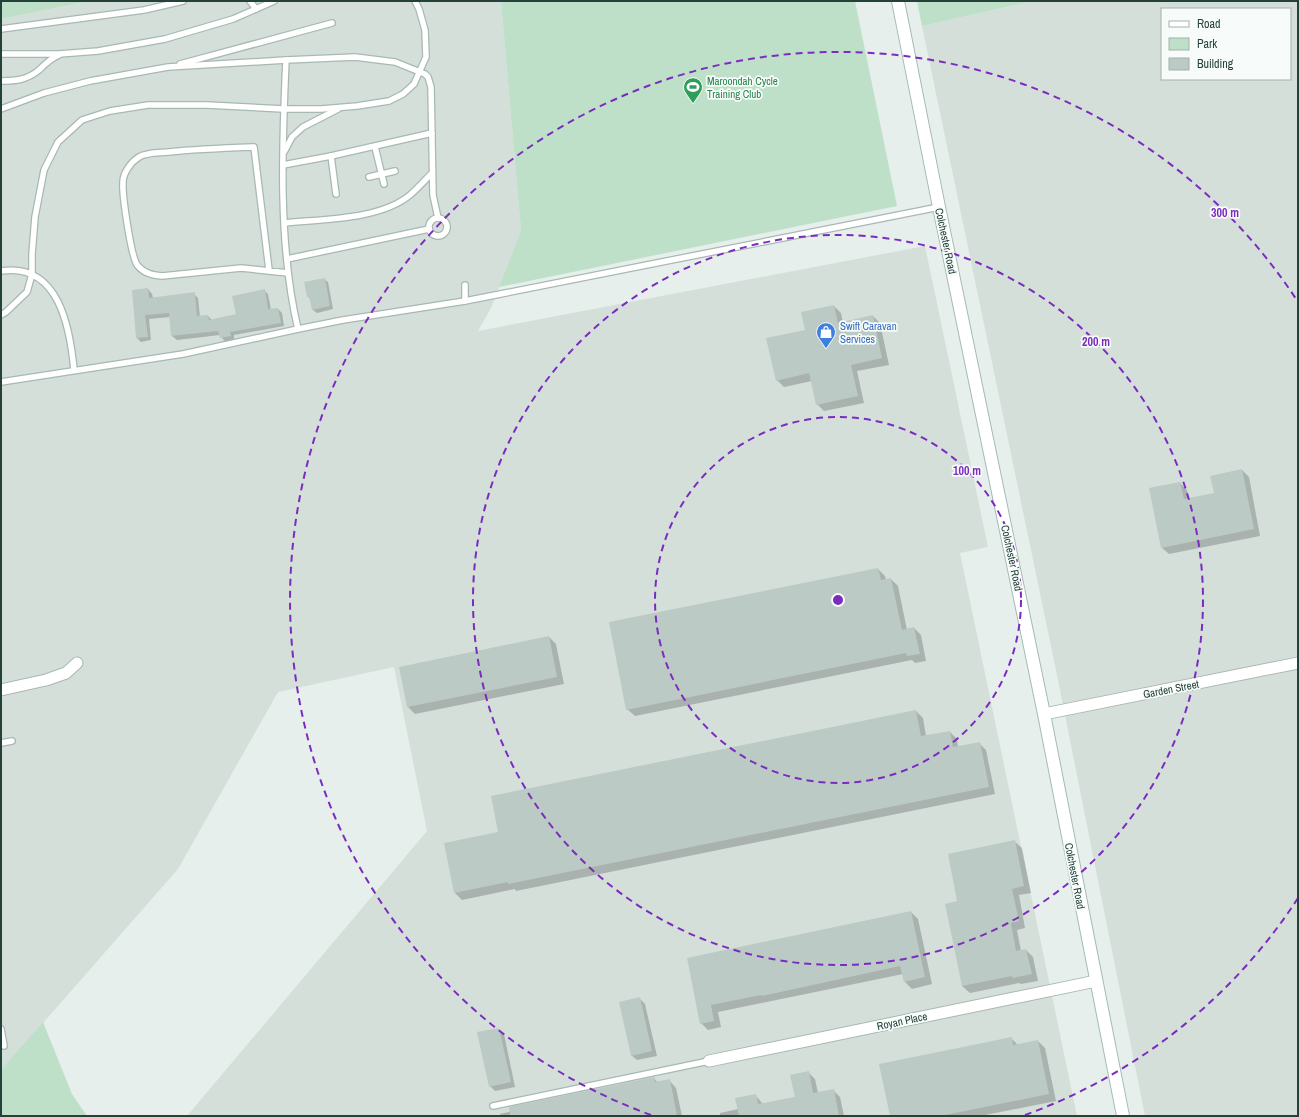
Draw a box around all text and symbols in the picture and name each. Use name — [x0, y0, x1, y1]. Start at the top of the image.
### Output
legend — [1161, 8, 1291, 80]
text: Road — [1197, 16, 1221, 32]
text: Park — [1197, 36, 1217, 52]
text: Building — [1197, 56, 1234, 72]
place label: Maroondah Cycle Training Club — [707, 74, 778, 101]
sports icon: Maroondah Cycle Training Club — [682, 76, 704, 104]
text: 300 m — [1211, 205, 1239, 221]
street label: Colchester Road — [932, 207, 960, 275]
place label: Swift Caravan Services — [840, 319, 897, 346]
shop icon: Swift Caravan Services — [815, 321, 837, 349]
text: 200 m — [1082, 334, 1110, 350]
text: 100 m — [953, 463, 981, 479]
street label: Colchester Road — [998, 524, 1026, 592]
centre of rings — [831, 593, 845, 607]
street label: Garden Street — [1142, 677, 1201, 701]
street label: Colchester Road — [1062, 842, 1088, 910]
street label: Royan Place — [876, 1009, 928, 1033]

